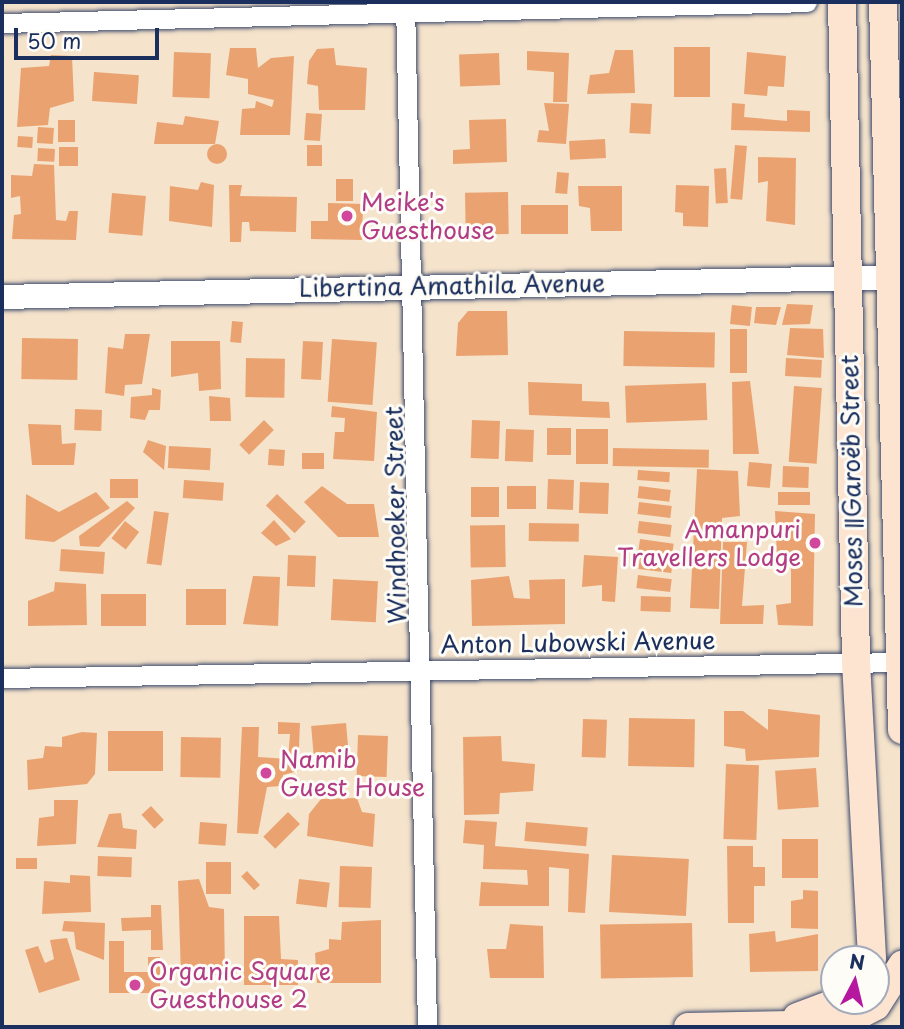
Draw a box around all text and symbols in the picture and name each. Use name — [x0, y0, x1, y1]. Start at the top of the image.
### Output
scale bar — [18, 14, 163, 58]
text: 50 m — [27, 24, 81, 56]
place label: Meike's Guesthouse — [361, 188, 495, 244]
marker: Meike's Guesthouse — [339, 208, 355, 224]
street label: Libertina Amathila Avenue — [297, 268, 607, 302]
street label: Moses ǁGaroëb Street — [834, 353, 868, 609]
street label: Windhoeker Street — [379, 405, 411, 625]
place label: Amanpuri Travellers Lodge — [617, 515, 801, 571]
marker: Amanpuri Travellers Lodge — [807, 535, 823, 551]
street label: Anton Lubowski Avenue — [440, 625, 716, 659]
place label: Namib Guest House — [280, 745, 425, 801]
marker: Namib Guest House — [258, 765, 274, 781]
north arrow — [820, 945, 890, 1015]
text: N — [848, 946, 866, 976]
place label: Organic Square Guesthouse 2 — [149, 957, 331, 1013]
marker: Organic Square Guesthouse 2 — [127, 977, 143, 993]

